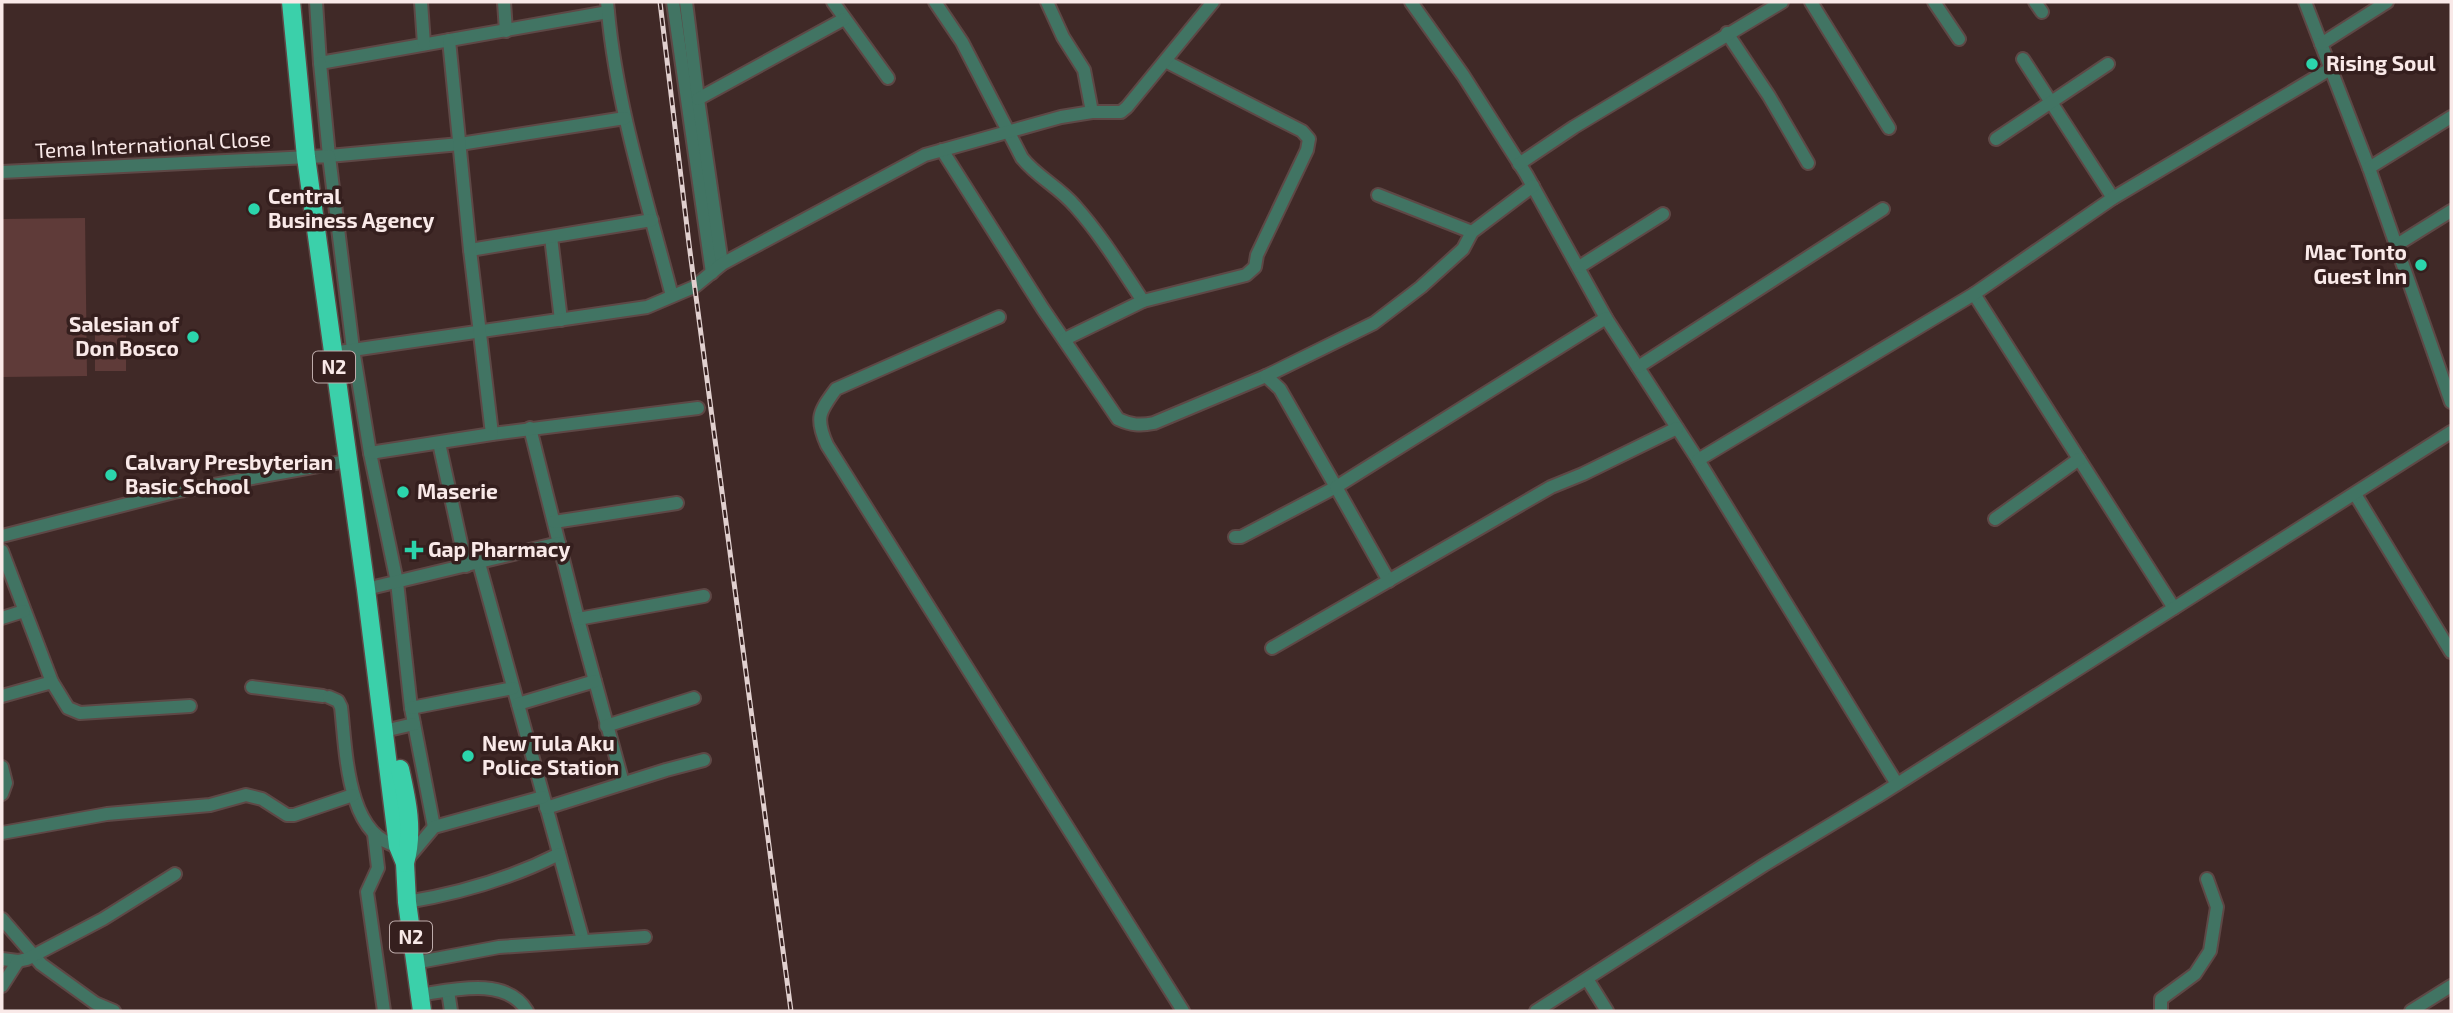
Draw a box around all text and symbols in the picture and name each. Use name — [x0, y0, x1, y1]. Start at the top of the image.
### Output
place label: Rising Soul — [2326, 50, 2436, 75]
marker: Rising Soul — [2304, 56, 2320, 72]
street label: Tema International Close — [34, 125, 272, 162]
place label: Central Business Agency — [268, 183, 435, 233]
marker: Central Business Agency — [246, 201, 262, 217]
place label: Mac Tonto Guest Inn — [2304, 239, 2407, 288]
marker: Mac Tonto Guest Inn — [2413, 257, 2429, 273]
place label: Salesian of Don Bosco — [69, 311, 180, 360]
marker: Salesian of Don Bosco — [185, 329, 201, 345]
road number: N2 — [313, 352, 355, 382]
place label: Calvary Presbyterian Basic School — [125, 449, 333, 498]
marker: Calvary Presbyterian Basic School — [103, 467, 119, 483]
place label: Maserie — [417, 478, 498, 503]
marker: Maserie — [395, 484, 411, 500]
place label: Gap Pharmacy — [428, 536, 570, 562]
marker: Gap Pharmacy — [406, 542, 422, 558]
place label: New Tula Aku Police Station — [482, 730, 619, 779]
marker: New Tula Aku Police Station — [460, 748, 476, 764]
road number: N2 — [390, 922, 432, 953]

